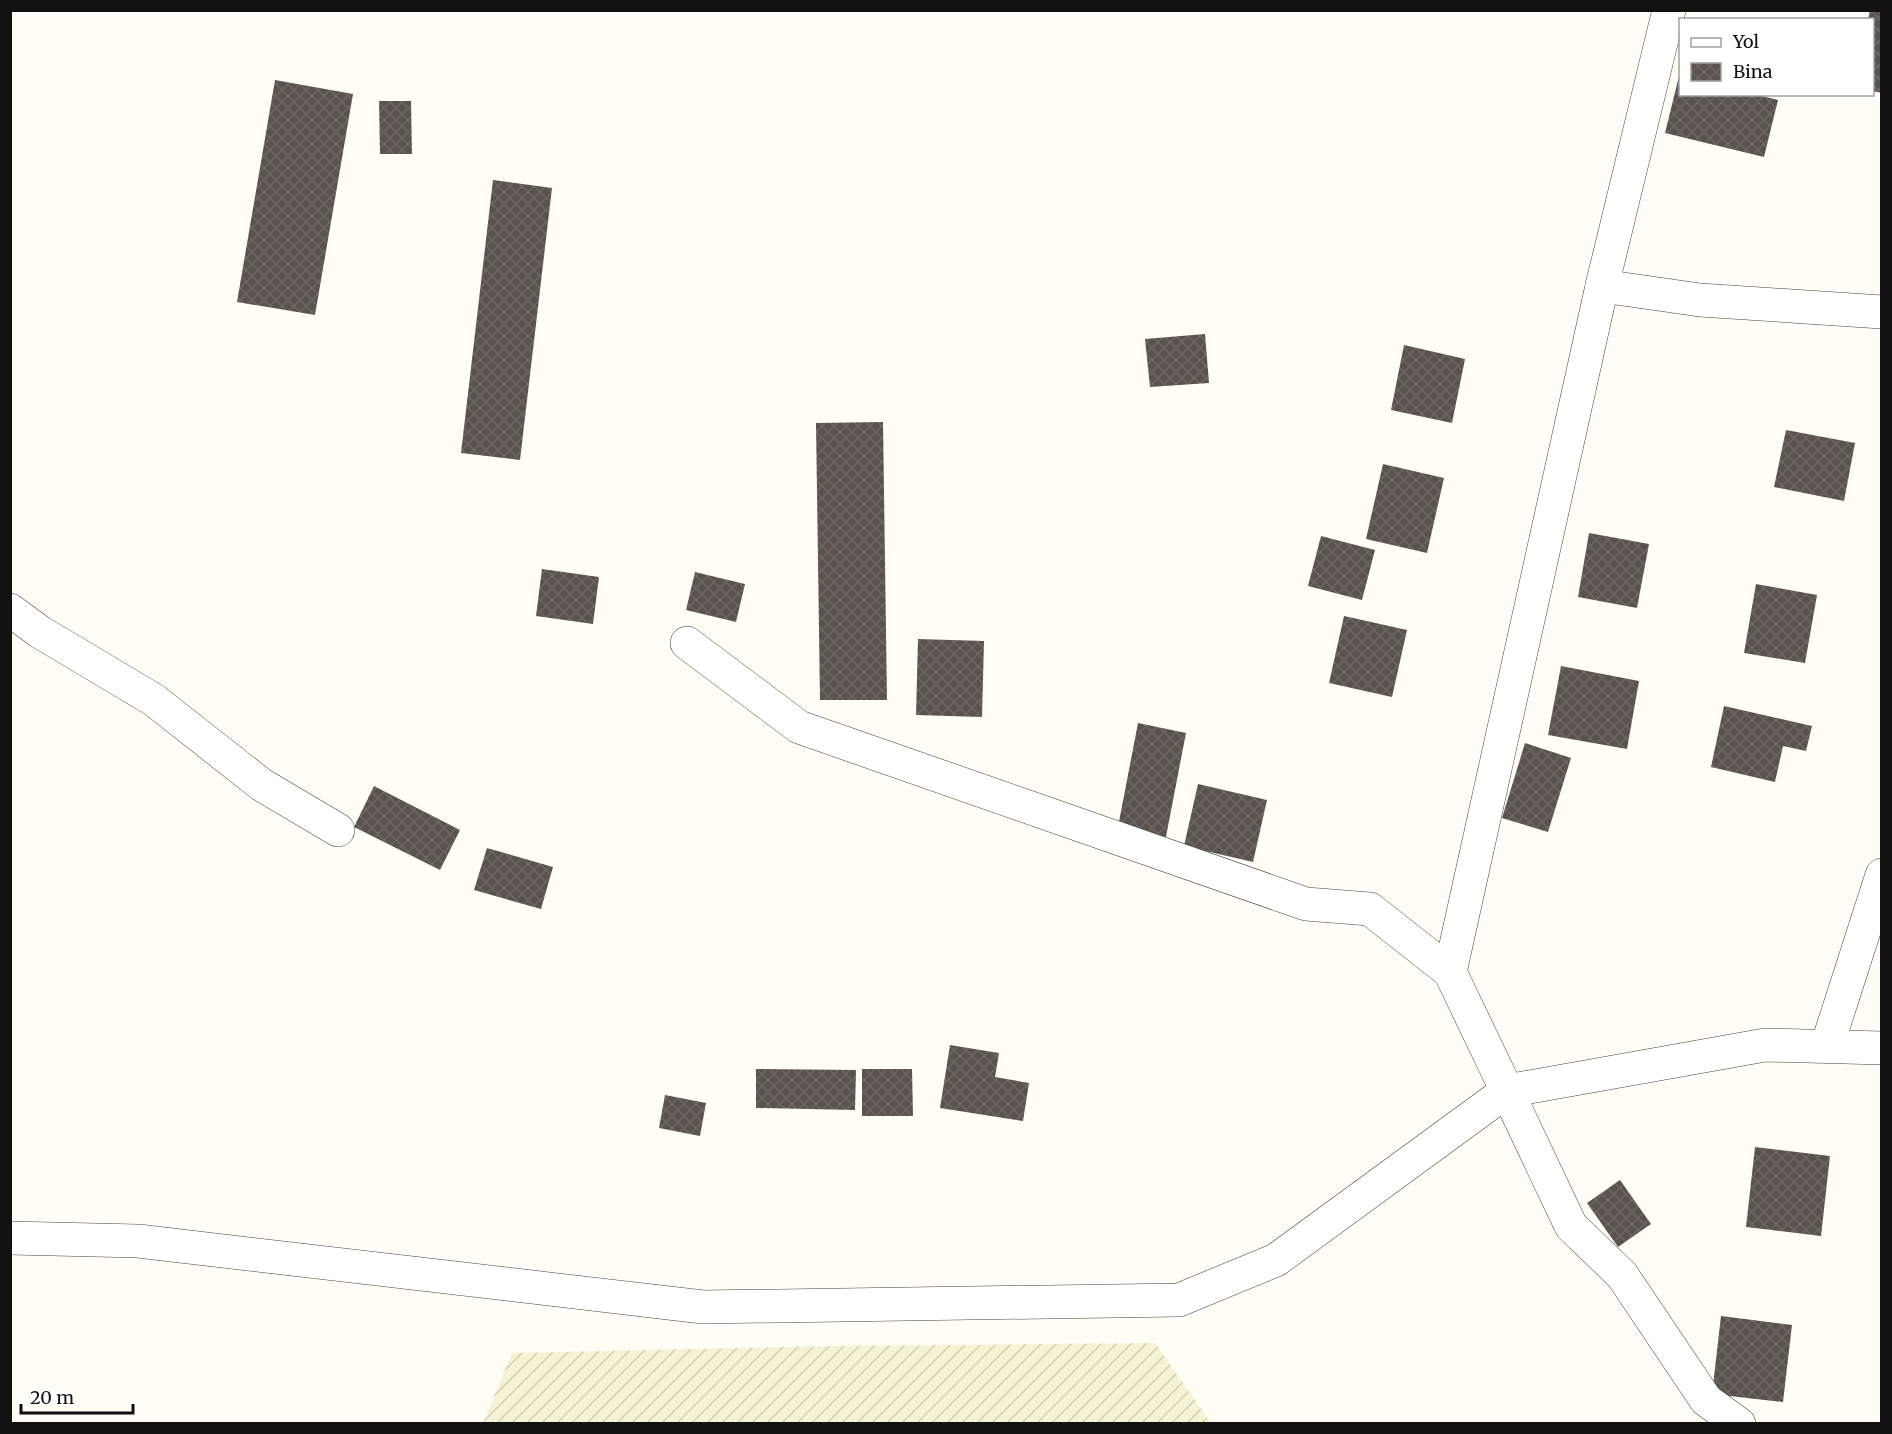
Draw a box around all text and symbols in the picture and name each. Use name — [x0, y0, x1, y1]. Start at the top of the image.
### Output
legend — [1679, 18, 1874, 96]
text: Yol — [1732, 30, 1759, 53]
text: Bina — [1733, 60, 1773, 83]
scale bar — [21, 1377, 134, 1415]
text: 20 m — [30, 1386, 74, 1409]

